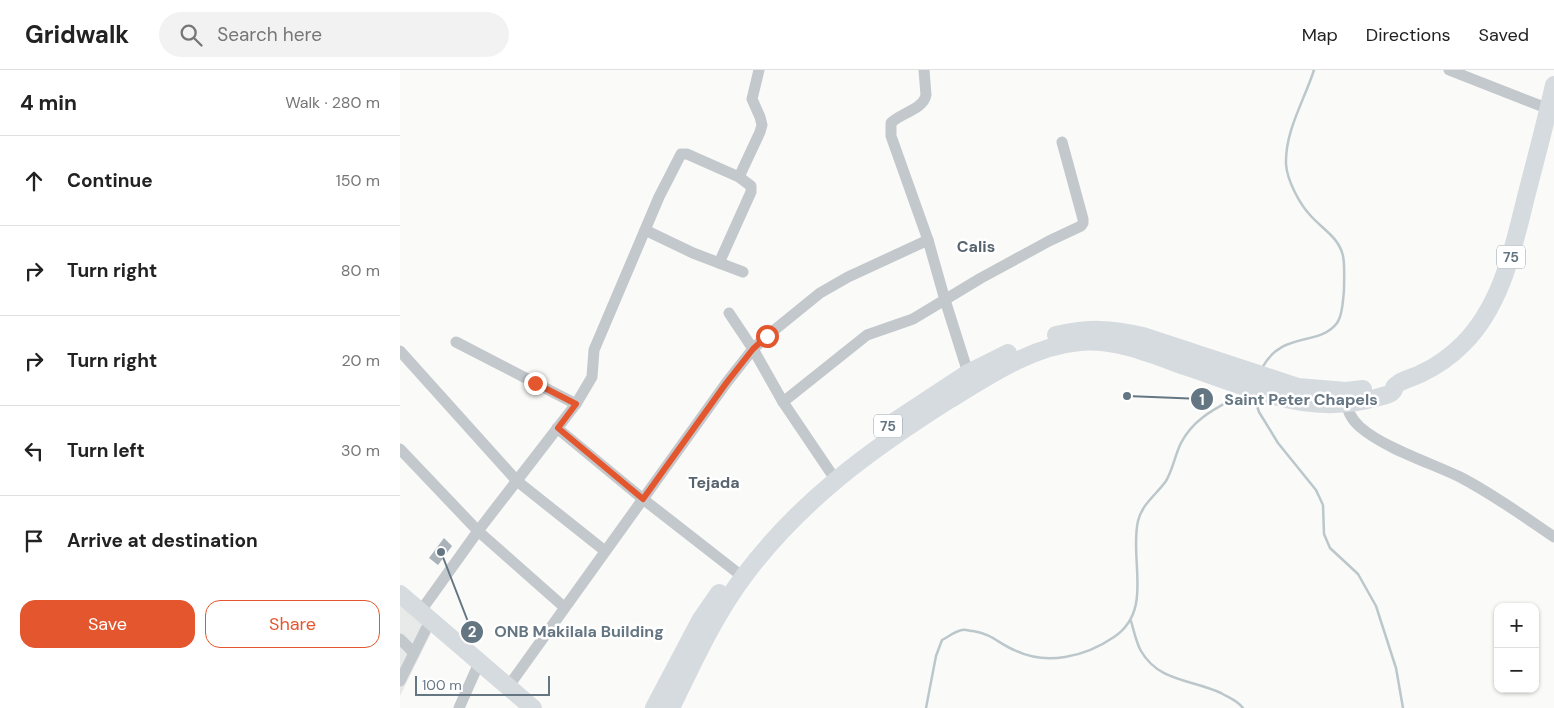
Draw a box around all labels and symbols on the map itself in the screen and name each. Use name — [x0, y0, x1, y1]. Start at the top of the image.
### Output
district label: Calis — [957, 236, 995, 257]
road number: 75 — [1497, 246, 1525, 268]
route start — [756, 325, 779, 348]
route end — [524, 372, 547, 395]
callout: Saint Peter Chapels — [1190, 384, 1388, 415]
text: Saint Peter Chapels — [1224, 389, 1378, 410]
text: 1 — [1199, 390, 1205, 410]
road number: 75 — [874, 414, 902, 438]
district label: Tejada — [688, 472, 740, 493]
callout: ONB Makilala Building — [459, 616, 674, 647]
text: ONB Makilala Building — [494, 621, 664, 642]
text: 2 — [468, 622, 477, 642]
scale bar — [415, 673, 550, 696]

